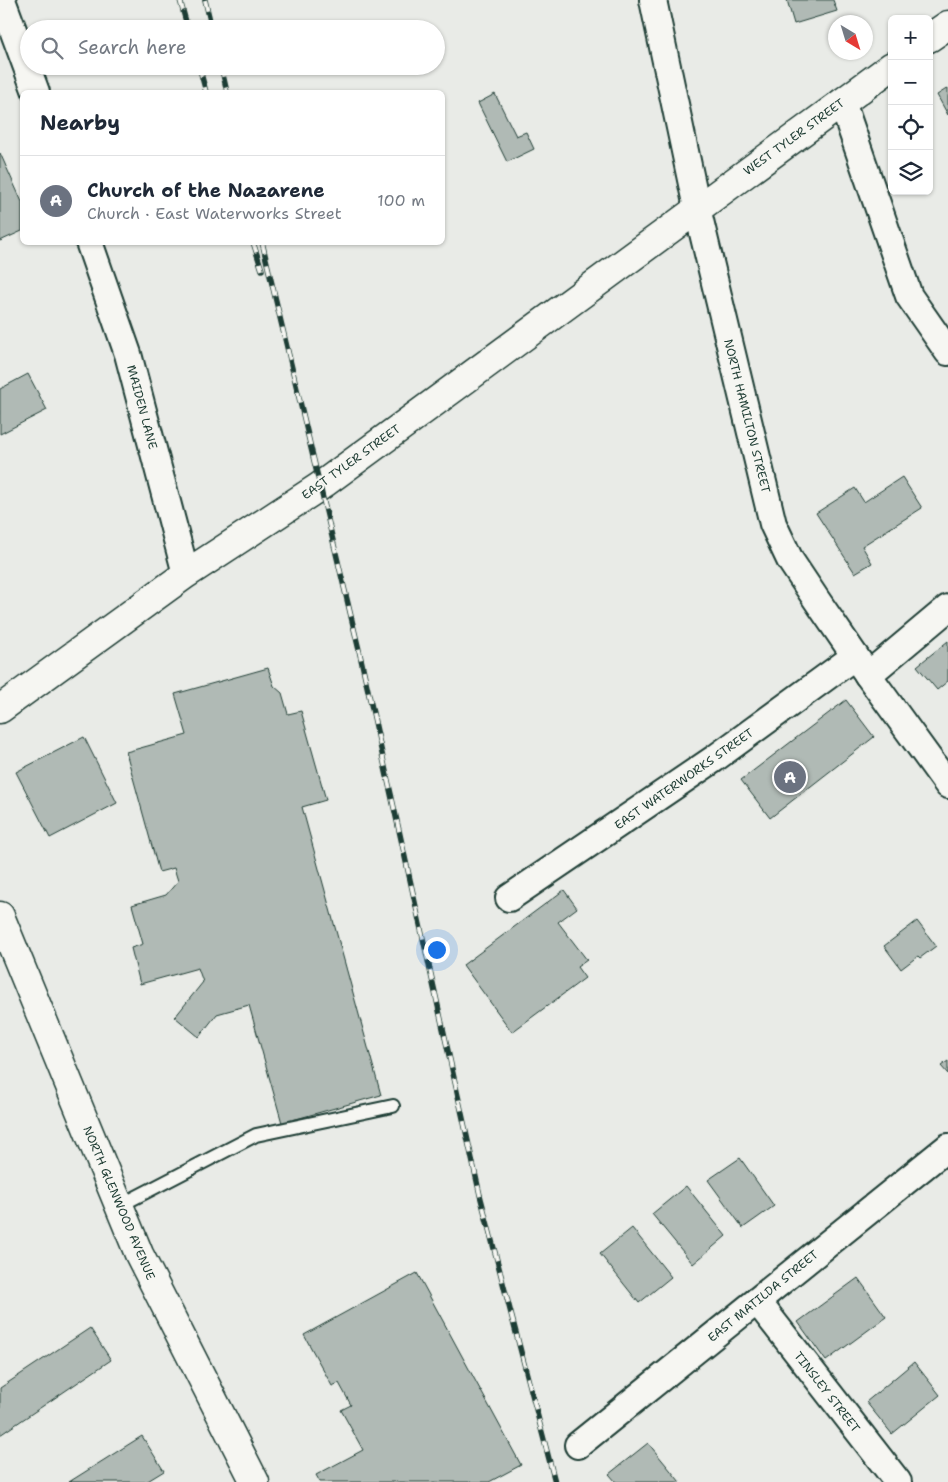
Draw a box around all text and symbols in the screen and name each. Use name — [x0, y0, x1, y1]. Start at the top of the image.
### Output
north arrow — [828, 15, 873, 60]
map controls — [888, 15, 933, 195]
button: + — [888, 15, 933, 60]
search box — [20, 20, 445, 75]
icon: search — [38, 34, 66, 62]
text: Search here — [78, 35, 187, 60]
button: − — [888, 60, 933, 105]
street label: WEST TYLER STREET — [740, 95, 848, 179]
button: locate — [888, 105, 933, 150]
text: Nearby — [40, 109, 120, 137]
button: layers — [888, 150, 933, 195]
text: Church of the Nazarene — [87, 178, 325, 203]
text: A — [50, 190, 62, 211]
text: 100 m — [377, 190, 425, 211]
text: Church · East Waterworks Street — [87, 203, 342, 224]
street label: NORTH HAMILTON STREET — [720, 337, 774, 495]
street label: MAIDEN LANE — [123, 363, 161, 451]
street label: EAST TYLER STREET — [299, 420, 404, 503]
street label: EAST WATERWORKS STREET — [611, 724, 757, 833]
pin: A — [774, 758, 806, 796]
your location — [424, 937, 450, 963]
street label: NORTH GLENWOOD AVENUE — [79, 1123, 159, 1283]
street label: EAST MATILDA STREET — [704, 1246, 822, 1346]
street label: TINSLEY STREET — [790, 1348, 864, 1436]

